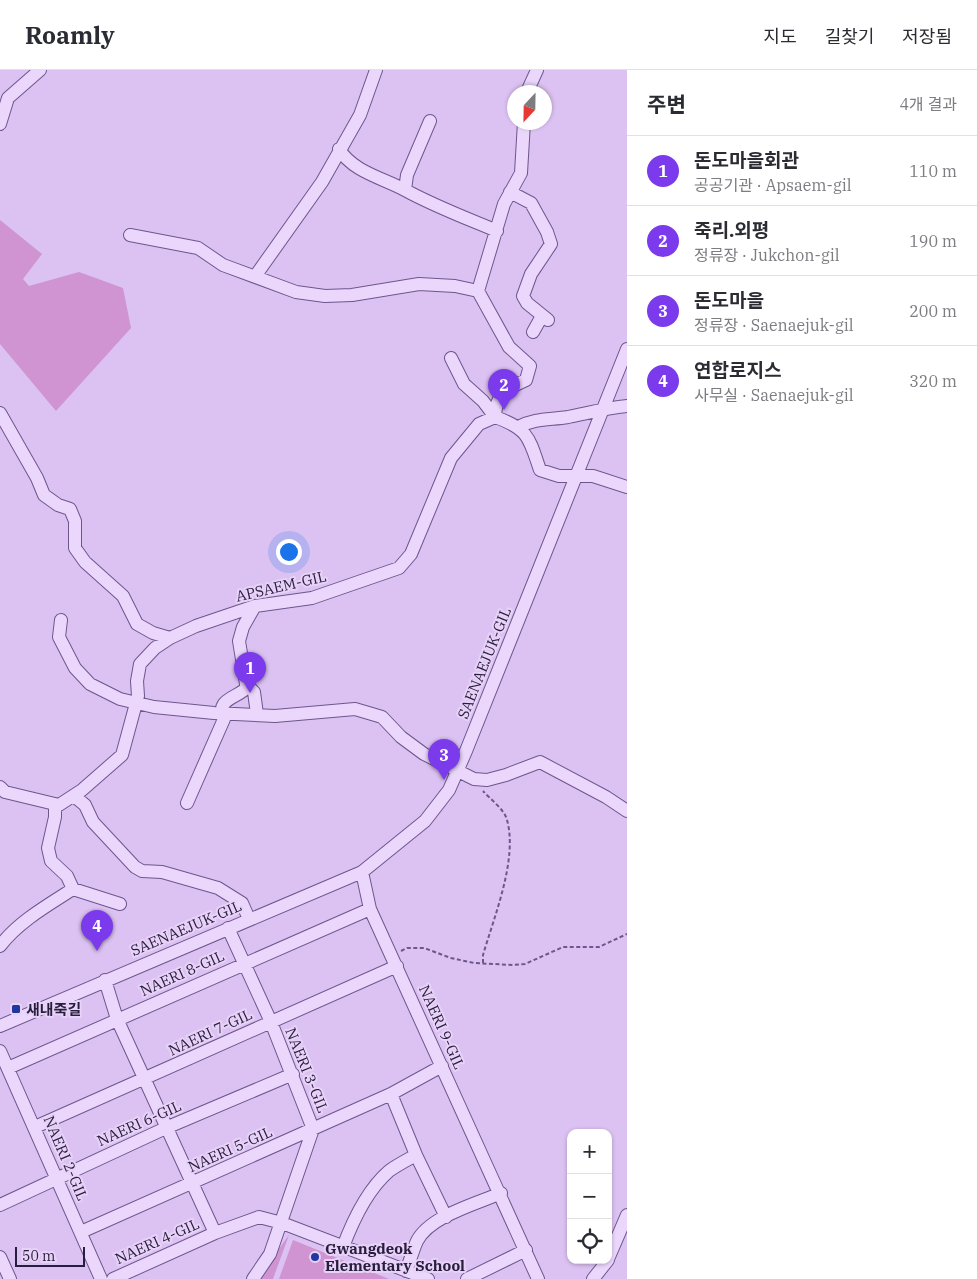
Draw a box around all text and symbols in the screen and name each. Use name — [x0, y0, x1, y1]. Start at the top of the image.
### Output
text: Roamly — [25, 19, 115, 51]
text: 지도 — [764, 25, 797, 48]
text: 길찾기 — [825, 25, 874, 48]
text: 저장됨 — [902, 25, 952, 48]
north arrow — [507, 85, 552, 130]
text: 주변 — [647, 90, 686, 118]
text: 4개 결과 — [900, 94, 957, 114]
text: 돈도마을회관 — [694, 148, 799, 172]
text: 1 — [658, 161, 668, 181]
text: 110 m — [909, 161, 957, 181]
text: 공공기관 · Apsaem-gil — [694, 175, 851, 195]
text: 죽리.외평 — [694, 218, 769, 242]
text: 2 — [658, 231, 668, 251]
text: 190 m — [909, 231, 957, 251]
text: 정류장 · Jukchon-gil — [694, 245, 840, 265]
text: 돈도마을 — [694, 288, 764, 312]
text: 3 — [658, 301, 668, 321]
text: 200 m — [909, 301, 957, 321]
text: 정류장 · Saenaejuk-gil — [694, 315, 854, 335]
text: 연합로지스 — [694, 358, 781, 382]
pin: 2 — [488, 369, 520, 410]
text: 4 — [658, 371, 668, 391]
text: 320 m — [909, 371, 957, 391]
text: 사무실 · Saenaejuk-gil — [694, 385, 854, 405]
your location — [276, 539, 302, 565]
street label: APSAEM-GIL — [234, 566, 328, 606]
street label: SAENAEJUK-GIL — [453, 604, 515, 722]
pin: 1 — [234, 652, 266, 693]
pin: 3 — [428, 739, 460, 780]
street label: SAENAEJUK-GIL — [128, 896, 244, 960]
pin: 4 — [81, 910, 113, 951]
street label: NAERI 8-GIL — [137, 946, 227, 1000]
street label: NAERI 9-GIL — [415, 982, 469, 1072]
place label: 새내죽길 — [26, 1000, 81, 1019]
marker: 새내죽길 — [10, 1003, 22, 1015]
street label: NAERI 7-GIL — [165, 1004, 255, 1060]
street label: NAERI 3-GIL — [281, 1025, 333, 1115]
street label: NAERI 6-GIL — [94, 1096, 184, 1150]
street label: NAERI 2-GIL — [40, 1113, 92, 1203]
street label: NAERI 5-GIL — [185, 1122, 275, 1176]
map controls — [567, 1129, 612, 1264]
button: + — [567, 1129, 612, 1174]
button: − — [567, 1174, 612, 1219]
street label: NAERI 4-GIL — [112, 1214, 202, 1268]
button: locate — [567, 1219, 612, 1264]
place label: Gwangdeok Elementary School — [325, 1239, 465, 1275]
scale bar — [15, 1244, 85, 1267]
text: 50 m — [22, 1247, 55, 1265]
marker: Gwangdeok Elementary School — [309, 1251, 321, 1263]

